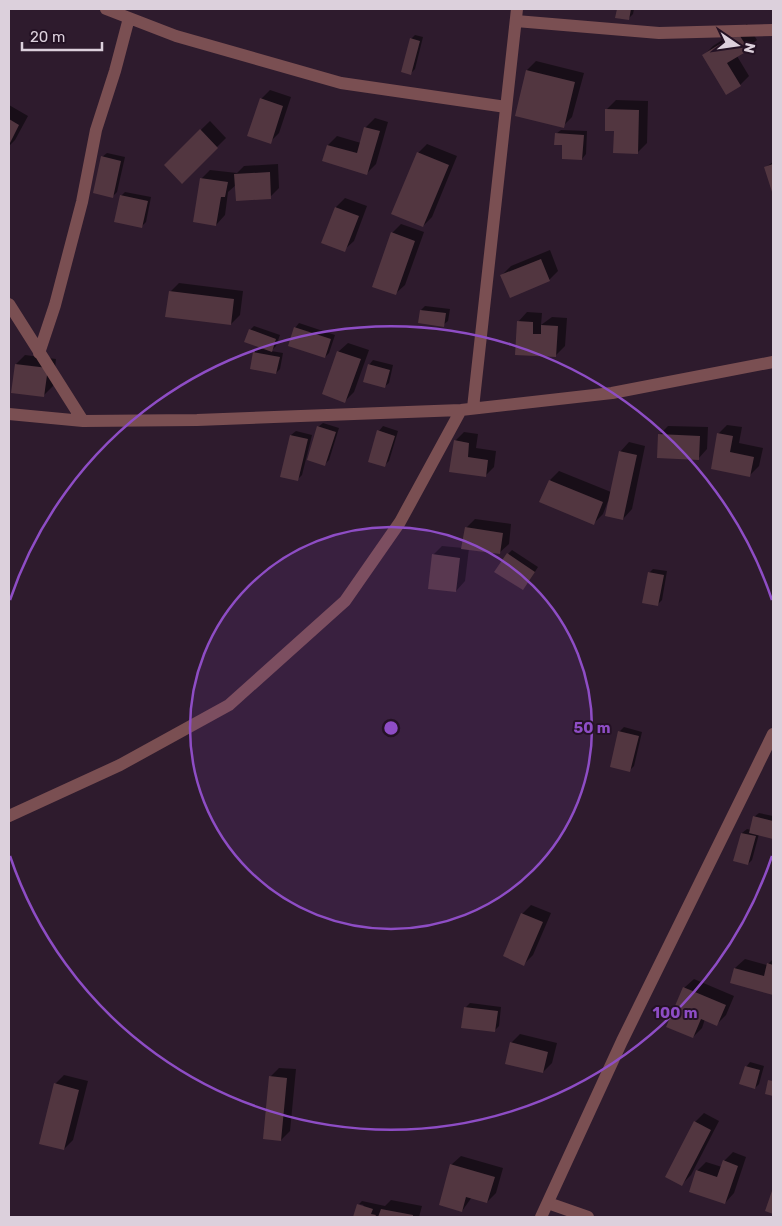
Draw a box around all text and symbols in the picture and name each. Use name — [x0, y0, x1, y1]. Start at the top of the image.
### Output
scale bar — [22, 20, 102, 52]
north arrow — [712, 20, 762, 70]
text: 20 m — [30, 28, 65, 46]
text: N — [740, 41, 759, 55]
centre of rings — [382, 719, 400, 737]
text: 50 m — [574, 719, 610, 737]
text: 100 m — [653, 1004, 697, 1022]

